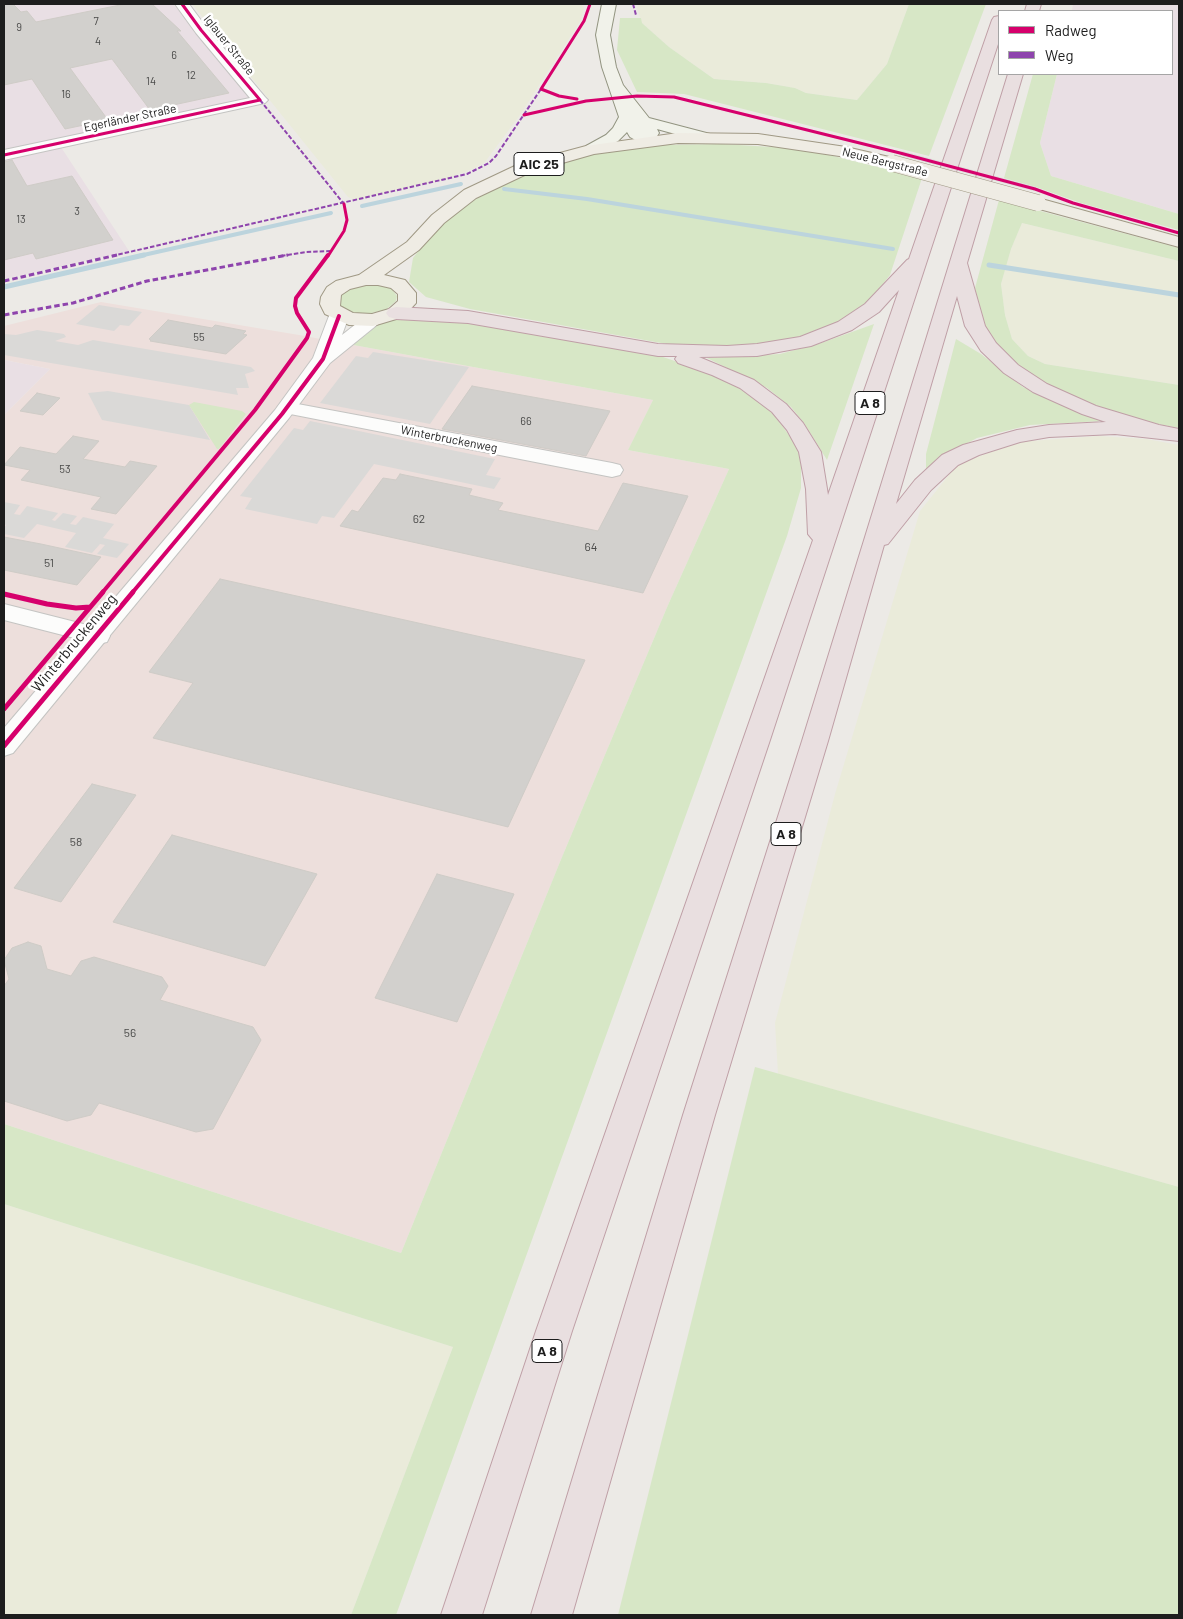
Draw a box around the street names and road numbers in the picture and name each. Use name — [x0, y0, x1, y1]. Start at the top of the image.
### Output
street label: Iglauer Straße — [200, 12, 258, 78]
street label: Egerländer Straße — [82, 101, 178, 135]
street label: Neue Bergstraße — [841, 144, 929, 180]
road number: AIC 25 — [514, 152, 564, 175]
road number: A 8 — [855, 392, 885, 414]
street label: Winterbruckenweg — [399, 423, 499, 455]
street label: Winterbruckenweg — [28, 590, 120, 696]
road number: A 8 — [771, 822, 801, 846]
road number: A 8 — [532, 1340, 562, 1362]

